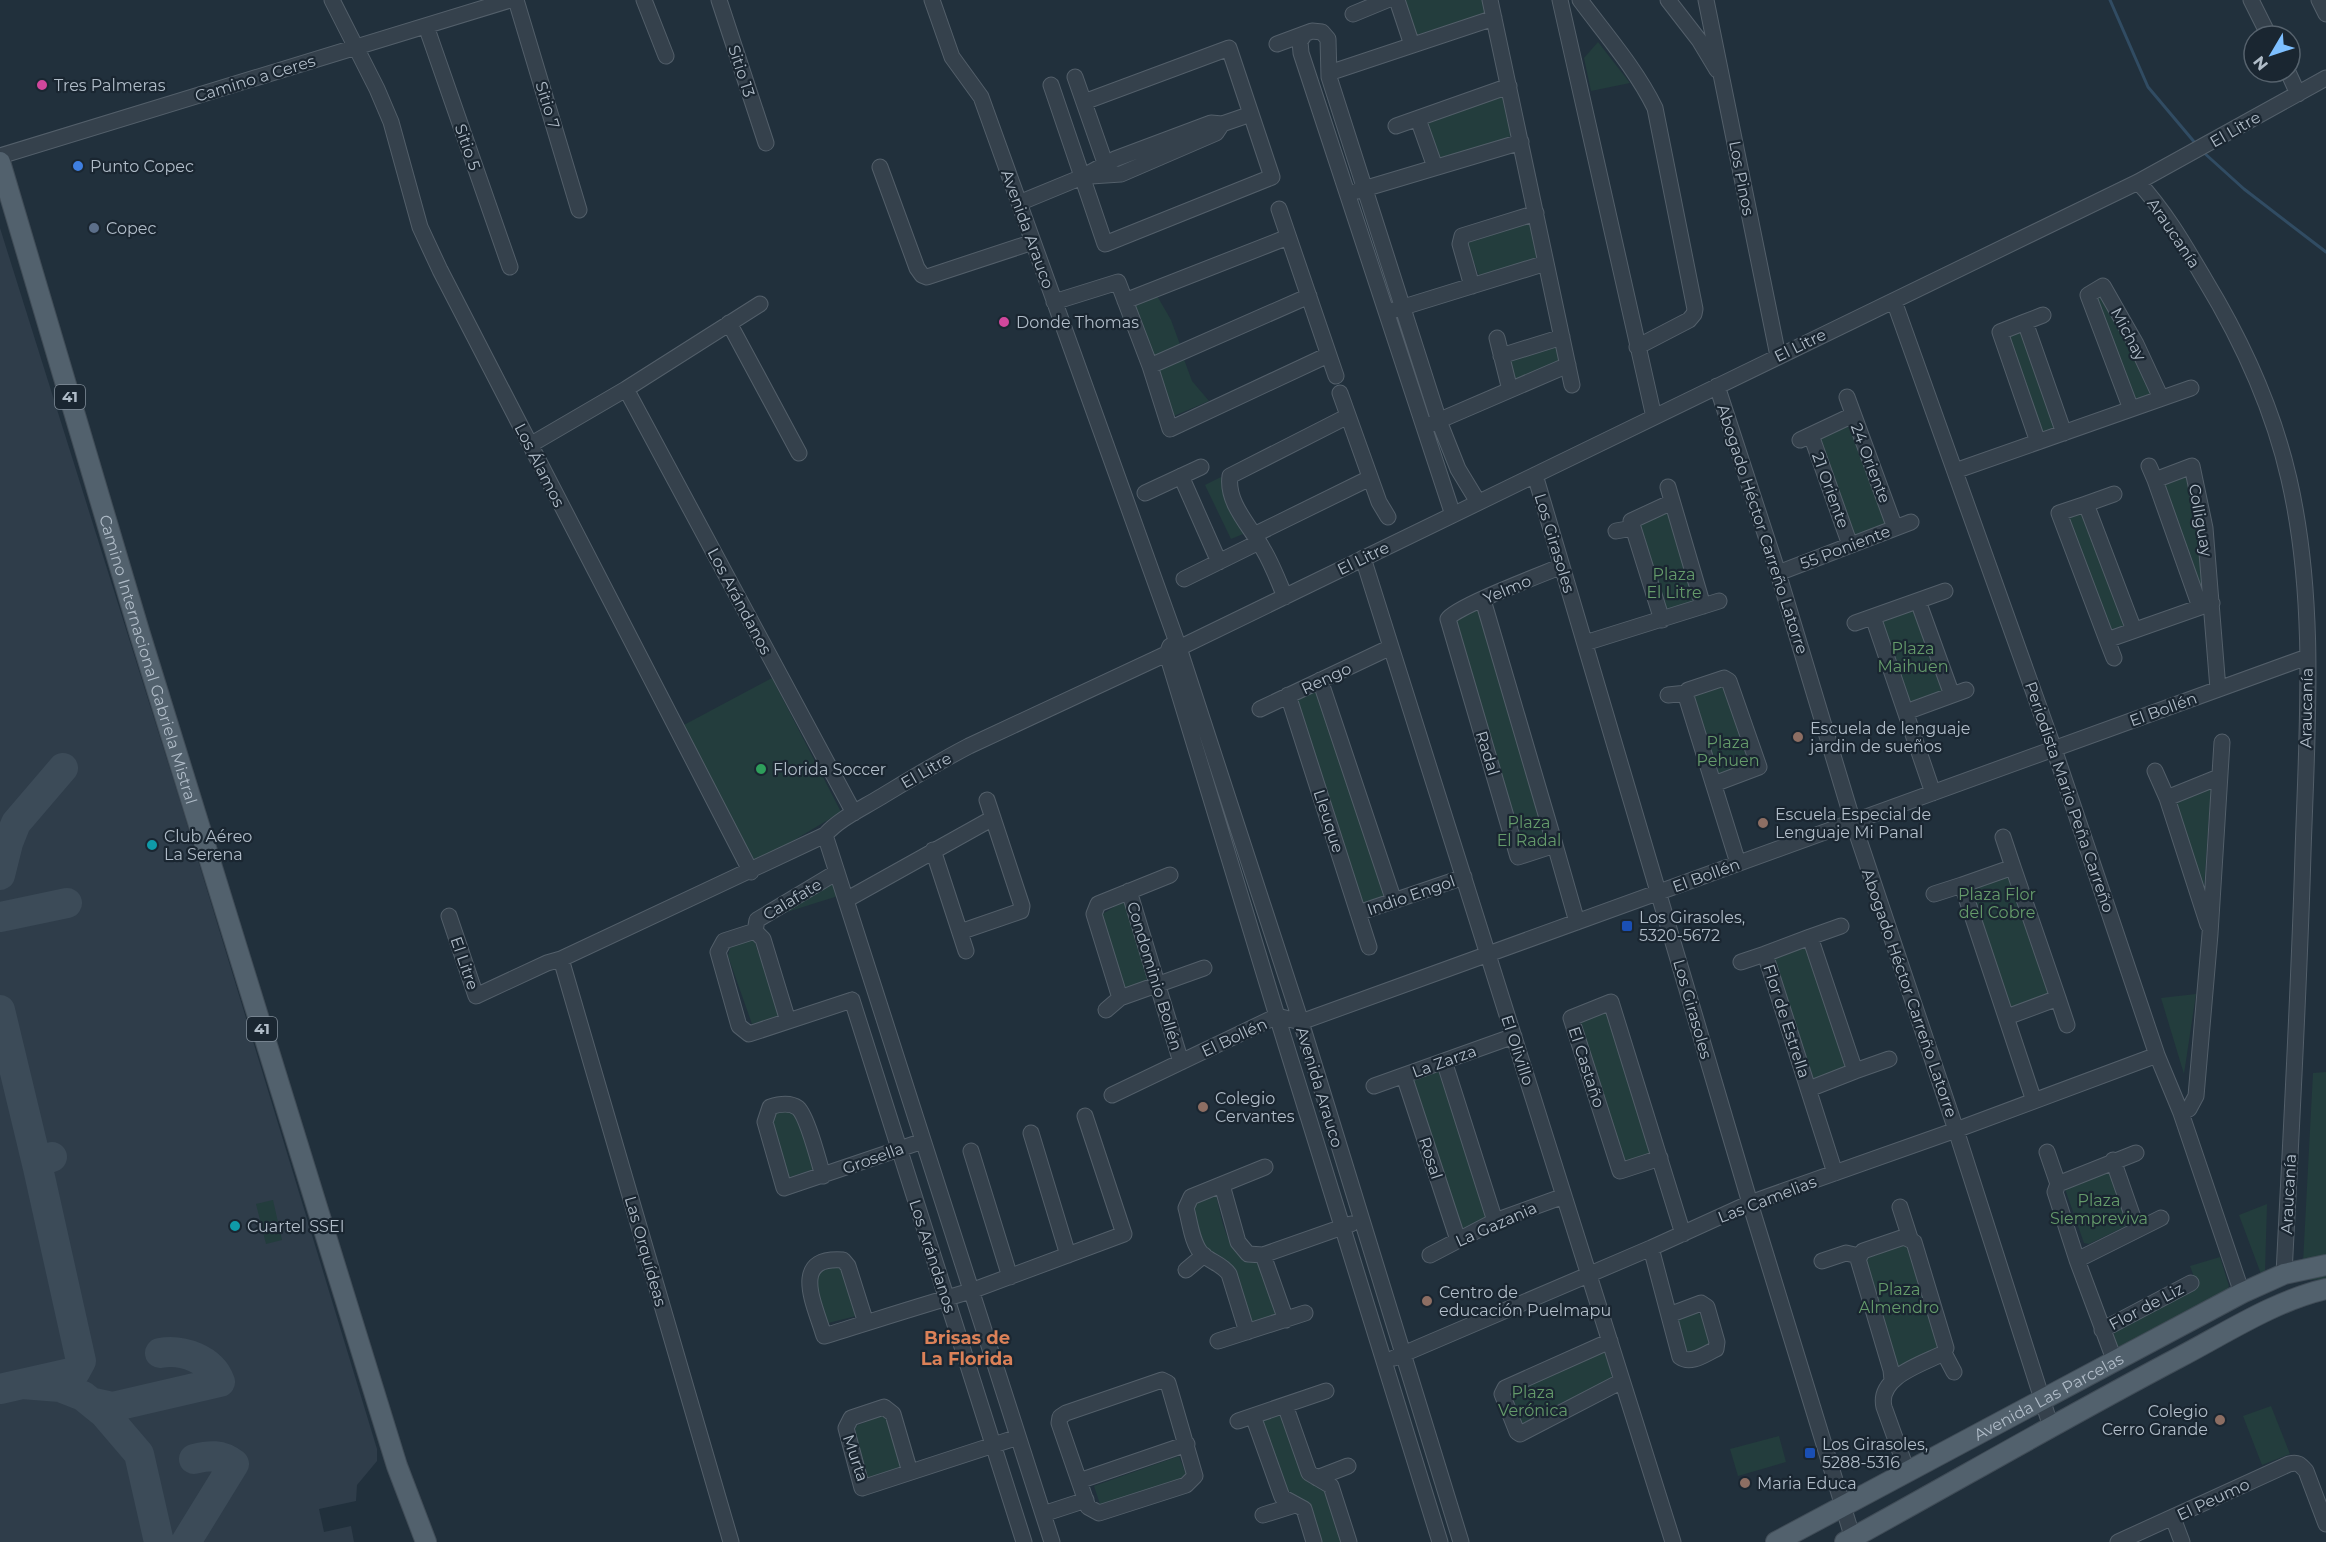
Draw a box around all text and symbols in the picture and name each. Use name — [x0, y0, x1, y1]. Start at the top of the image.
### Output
north arrow — [2242, 24, 2302, 84]
street label: Sitio 13 — [724, 43, 759, 100]
street label: Camino a Ceres — [193, 51, 318, 106]
text: N — [2249, 52, 2272, 74]
place label: Tres Palmeras — [54, 76, 166, 95]
marker: Tres Palmeras — [35, 78, 49, 92]
street label: Sitio 7 — [531, 79, 564, 131]
street label: El Litre — [2207, 107, 2264, 151]
street label: Sitio 5 — [451, 121, 484, 173]
street label: Los Pinos — [1725, 139, 1758, 217]
place label: Punto Copec — [90, 157, 194, 176]
marker: Punto Copec — [71, 159, 85, 173]
street label: Avenida Arauco — [997, 167, 1058, 291]
street label: Araucanía — [2143, 195, 2204, 272]
place label: Copec — [106, 219, 157, 238]
marker: Copec — [87, 221, 101, 235]
street label: Michay — [2107, 305, 2150, 364]
place label: Donde Thomas — [1016, 313, 1139, 332]
marker: Donde Thomas — [997, 315, 1011, 329]
street label: El Litre — [1771, 325, 1829, 366]
road number: 41 — [55, 385, 85, 409]
street label: Abogado Héctor Carreño Latorre — [1713, 402, 1812, 656]
street label: Los Álamos — [510, 420, 569, 510]
street label: 24 Oriente — [1847, 421, 1894, 506]
street label: 21 Oriente — [1808, 450, 1853, 531]
street label: Colliguay — [2185, 482, 2216, 558]
street label: Los Girasoles — [1530, 491, 1579, 595]
street label: Camino Internacional Gabriela Mistral — [95, 512, 201, 807]
street label: 55 Poniente — [1797, 522, 1893, 573]
street label: El Litre — [1334, 538, 1392, 579]
street label: Los Arándanos — [704, 545, 776, 658]
park label: Plaza El Litre — [1646, 565, 1702, 602]
street label: Yelmo — [1480, 571, 1534, 608]
park label: Plaza Maihuen — [1877, 639, 1949, 676]
street label: Rengo — [1298, 659, 1354, 698]
street label: Araucanía — [2296, 668, 2317, 748]
street label: Periodista Mario Peña Carreño — [2021, 679, 2118, 915]
street label: El Bollén — [2127, 689, 2199, 730]
place label: Escuela de lenguaje jardin de sueños — [1808, 719, 1970, 756]
street label: Radal — [1472, 729, 1503, 778]
marker: Escuela de lenguaje jardin de sueños — [1791, 730, 1805, 744]
park label: Plaza Pehuen — [1697, 733, 1760, 770]
street label: El Litre — [898, 748, 955, 792]
place label: Florida Soccer — [773, 760, 886, 779]
marker: Florida Soccer — [754, 762, 768, 776]
street label: Lleuque — [1309, 787, 1348, 855]
place label: Escuela Especial de Lenguaje Mi Panal — [1775, 805, 1931, 842]
park label: Plaza El Radal — [1497, 813, 1561, 850]
marker: Escuela Especial de Lenguaje Mi Panal — [1756, 816, 1770, 830]
place label: Club Aéreo La Serena — [164, 827, 252, 864]
marker: Club Aéreo La Serena — [145, 838, 159, 852]
street label: El Bollén — [1670, 855, 1742, 896]
street label: Abogado Héctor Carreño Latorre — [1858, 866, 1961, 1120]
street label: Indio Engol — [1365, 872, 1458, 919]
street label: Calafate — [760, 875, 825, 924]
park label: Plaza Flor del Cobre — [1958, 885, 2036, 922]
street label: Condominio Bollén — [1123, 899, 1186, 1053]
place label: Los Girasoles, 5320-5672 — [1639, 908, 1745, 945]
marker: Los Girasoles, 5320-5672 — [1620, 919, 1634, 933]
street label: El Litre — [447, 934, 482, 992]
street label: Los Girasoles — [1669, 957, 1716, 1061]
street label: Flor de Estrella — [1759, 962, 1814, 1080]
street label: El Olivillo — [1497, 1013, 1538, 1088]
street label: El Bollén — [1198, 1014, 1270, 1061]
road number: 41 — [247, 1017, 277, 1041]
street label: El Castaño — [1564, 1024, 1609, 1110]
street label: Avenida Arauco — [1292, 1025, 1347, 1150]
street label: La Zarza — [1409, 1041, 1479, 1082]
place label: Colegio Cervantes — [1215, 1089, 1295, 1126]
marker: Colegio Cervantes — [1196, 1100, 1210, 1114]
street label: Rosal — [1415, 1135, 1446, 1182]
street label: Grosella — [840, 1139, 907, 1178]
street label: Araucanía — [2277, 1153, 2300, 1235]
street label: Las Camelias — [1715, 1172, 1819, 1227]
park label: Plaza Siempreviva — [2050, 1191, 2148, 1228]
street label: Las Orquídeas — [621, 1194, 670, 1309]
street label: Los Arándanos — [905, 1197, 960, 1315]
street label: La Gazania — [1453, 1198, 1540, 1251]
place label: Cuartel SSEI — [247, 1217, 344, 1236]
marker: Cuartel SSEI — [228, 1219, 242, 1233]
street label: Flor de Liz — [2106, 1279, 2187, 1334]
park label: Plaza Almendro — [1859, 1280, 1939, 1317]
place label: Centro de educación Puelmapu — [1439, 1283, 1611, 1320]
marker: Centro de educación Puelmapu — [1420, 1294, 1434, 1308]
district label: Brisas de La Florida — [921, 1327, 1013, 1370]
street label: Avenida Las Parcelas — [1971, 1349, 2127, 1444]
park label: Plaza Verónica — [1498, 1383, 1568, 1420]
place label: Colegio Cerro Grande — [2102, 1402, 2208, 1439]
marker: Colegio Cerro Grande — [2213, 1413, 2227, 1427]
street label: Murta — [839, 1432, 872, 1484]
place label: Los Girasoles, 5288-5316 — [1822, 1435, 1928, 1472]
marker: Los Girasoles, 5288-5316 — [1803, 1446, 1817, 1460]
place label: Maria Educa — [1757, 1474, 1857, 1493]
street label: El Peumo — [2174, 1474, 2253, 1525]
marker: Maria Educa — [1738, 1476, 1752, 1490]

